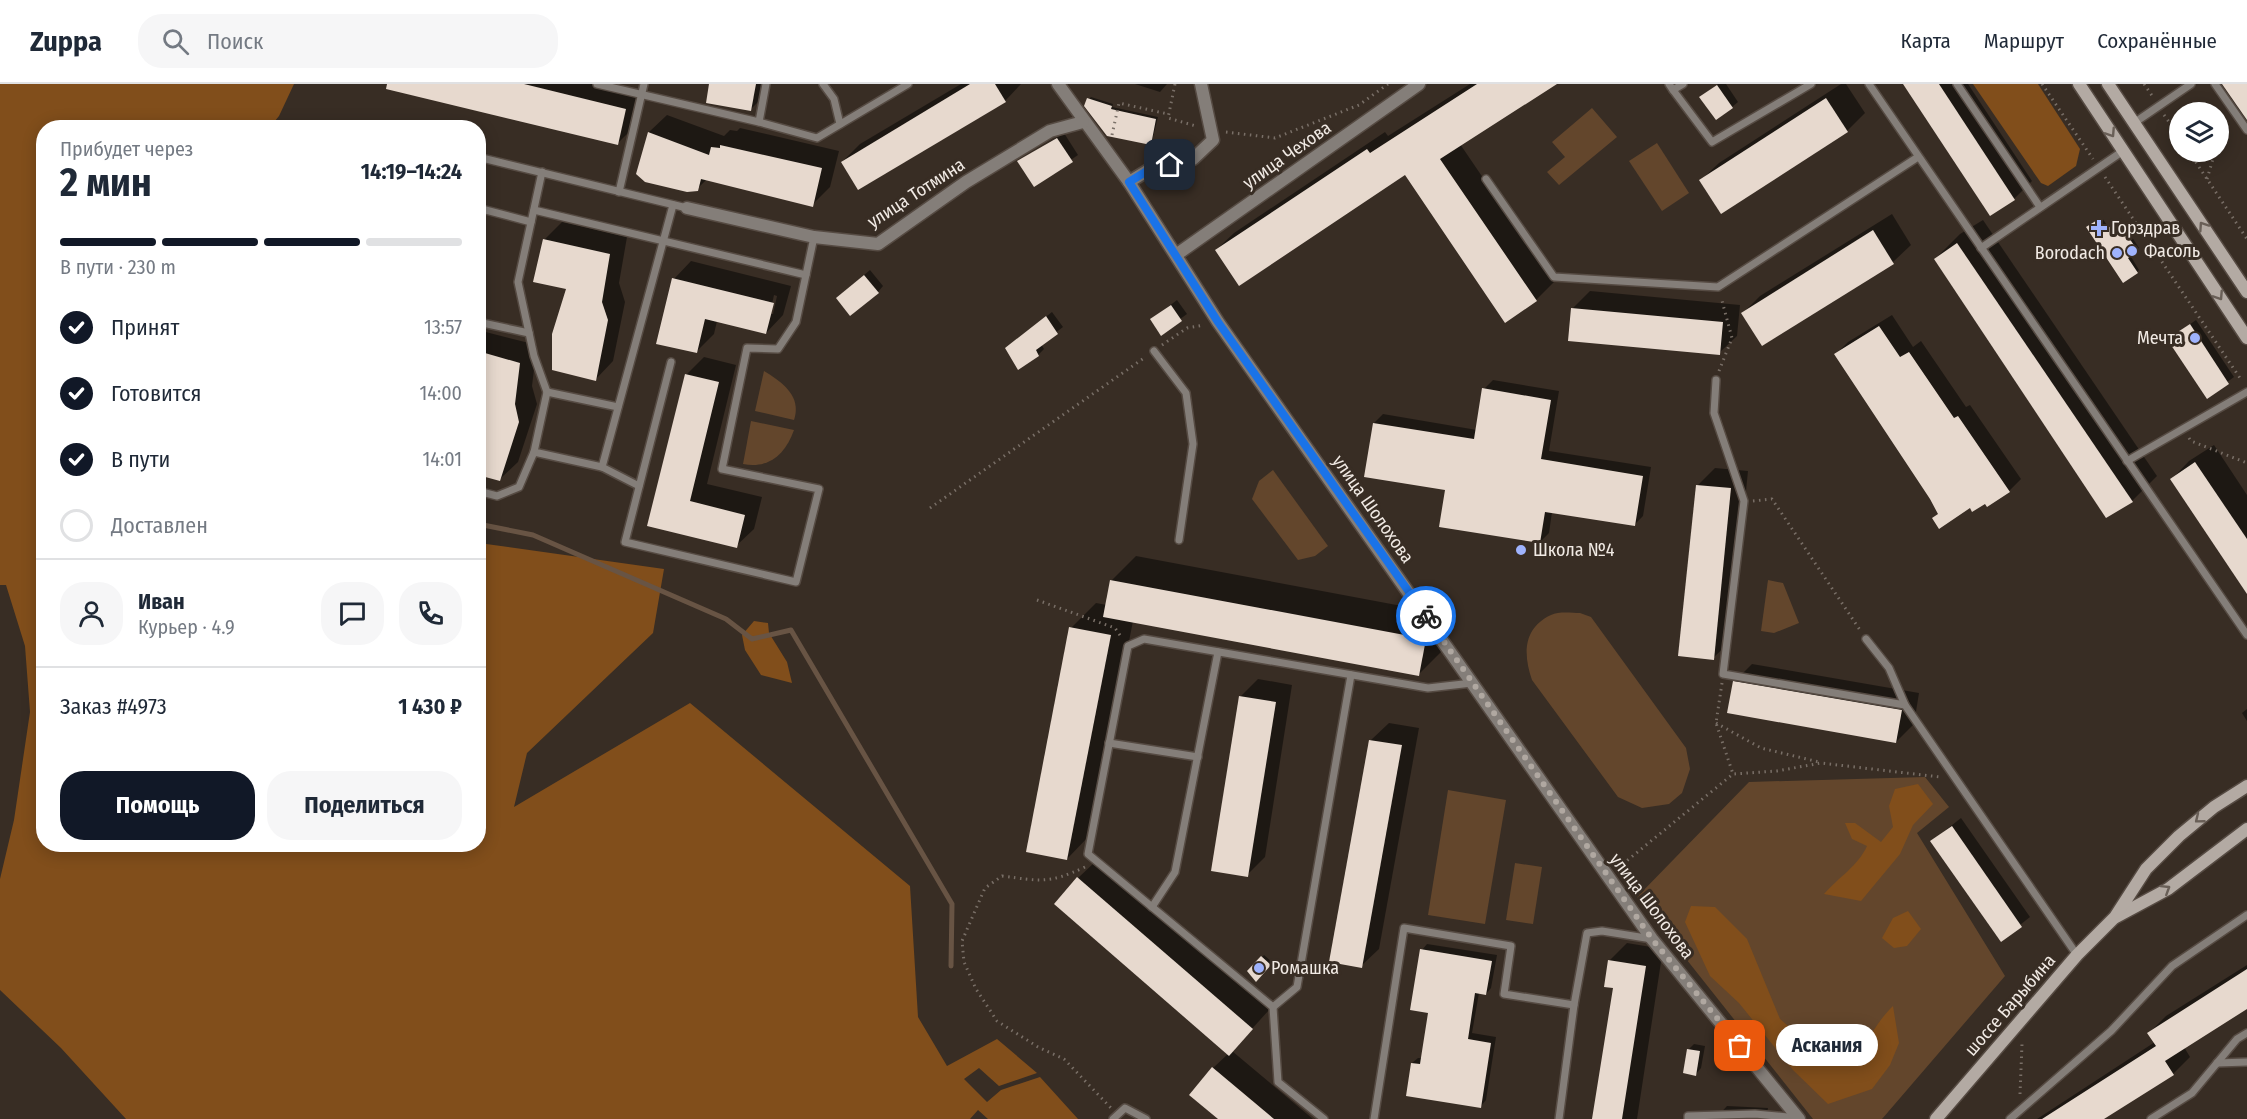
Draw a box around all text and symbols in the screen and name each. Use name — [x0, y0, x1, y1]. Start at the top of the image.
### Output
search box — [138, 14, 558, 68]
text: Zuppa — [30, 25, 102, 58]
icon: search — [159, 25, 192, 58]
text: Поиск — [207, 28, 263, 55]
text: Карта — [1901, 28, 1951, 54]
text: Маршрут — [1984, 28, 2064, 54]
text: Сохранённые — [2097, 28, 2217, 54]
map controls — [2169, 102, 2229, 162]
button: layers — [2169, 102, 2229, 162]
street label: улица Чехова — [1239, 116, 1336, 193]
one-way arrow — [2104, 126, 2115, 137]
text: Прибудет через — [60, 137, 193, 161]
pin — [1144, 139, 1195, 190]
icon: home — [1153, 148, 1186, 181]
street label: улица Тотмина — [863, 153, 969, 233]
text: 14:19–14:24 — [361, 158, 462, 185]
text: 2 мин — [60, 160, 152, 206]
place label: Горздрав — [2111, 217, 2180, 239]
marker: Горздрав — [2092, 221, 2106, 235]
one-way arrow — [2199, 221, 2210, 232]
place label: Фасоль — [2144, 240, 2200, 262]
place label: Borodach — [2035, 242, 2105, 264]
marker: Фасоль — [2125, 244, 2139, 258]
marker: Borodach — [2110, 246, 2124, 260]
text: В пути · 230 m — [60, 255, 176, 279]
one-way arrow — [2212, 289, 2223, 300]
icon: check — [60, 311, 93, 344]
text: Принят — [111, 314, 179, 341]
text: 13:57 — [424, 315, 462, 339]
place label: Мечта — [2137, 327, 2183, 349]
marker: Мечта — [2188, 331, 2202, 345]
icon: check — [60, 377, 93, 410]
text: Готовится — [111, 380, 202, 407]
text: 14:00 — [419, 381, 462, 405]
icon: check — [60, 443, 93, 476]
text: В пути — [111, 446, 170, 473]
text: 14:01 — [423, 447, 462, 471]
street label: улица Шолохова — [1328, 451, 1418, 567]
text: Доставлен — [111, 512, 208, 539]
place label: Школа №4 — [1533, 539, 1615, 561]
marker: Школа №4 — [1514, 543, 1528, 557]
button: person — [60, 582, 123, 645]
button: chat — [321, 582, 384, 645]
button: phone — [399, 582, 462, 645]
courier — [1396, 586, 1456, 646]
text: Иван — [138, 588, 185, 615]
icon: bike — [1410, 600, 1443, 633]
text: Курьер · 4.9 — [138, 615, 235, 639]
text: Заказ #4973 — [60, 693, 167, 720]
text: 1 430 ₽ — [398, 693, 462, 720]
button: Помощь — [60, 771, 255, 840]
button: Поделиться — [267, 771, 462, 840]
one-way arrow — [2195, 812, 2206, 823]
street label: улица Шолохова — [1605, 849, 1699, 963]
one-way arrow — [2160, 885, 2170, 897]
street label: шоссе Барыбина — [1960, 950, 2060, 1060]
place label: Ромашка — [1271, 957, 1339, 979]
marker: Ромашка — [1252, 961, 1266, 975]
pin — [1714, 1020, 1765, 1071]
callout: Аскания — [1776, 1025, 1878, 1067]
icon: bag — [1723, 1029, 1756, 1062]
text: Аскания — [1792, 1033, 1862, 1057]

